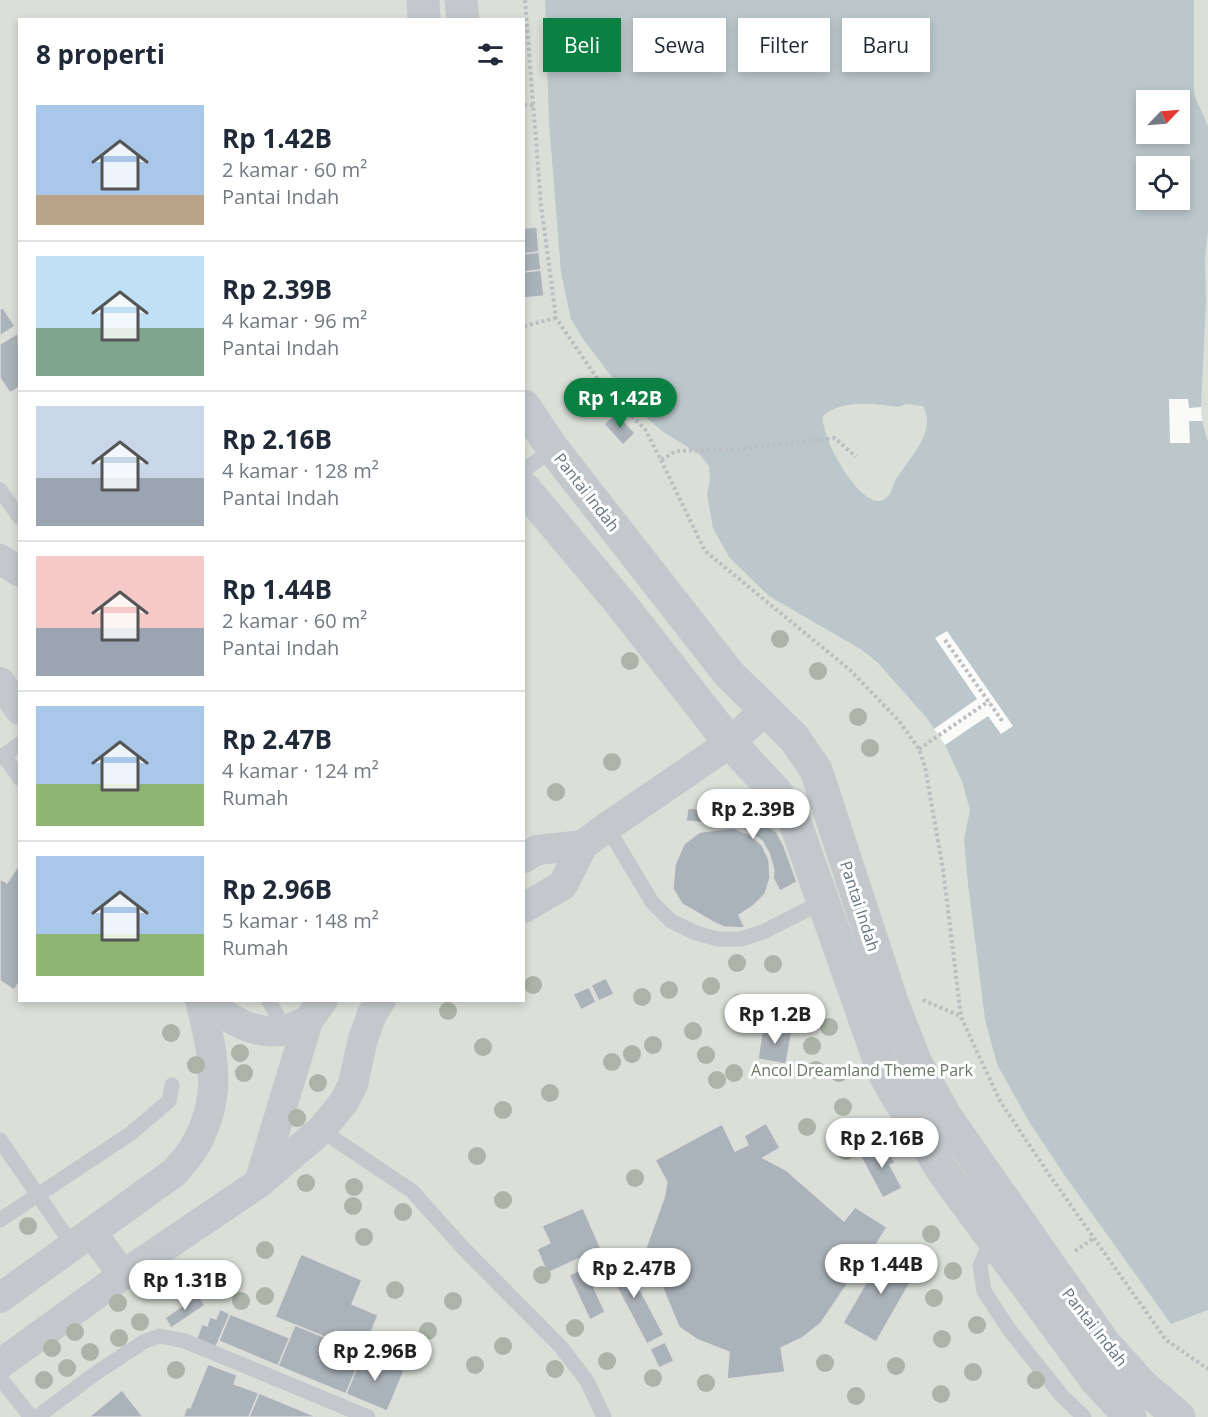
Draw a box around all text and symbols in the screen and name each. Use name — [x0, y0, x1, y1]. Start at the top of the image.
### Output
chip: Beli — [543, 18, 621, 72]
chip: Sewa — [633, 18, 726, 72]
chip: Filter — [738, 18, 830, 72]
chip: Baru — [842, 18, 930, 72]
text: 8 properti — [36, 36, 165, 72]
icon: filters — [474, 38, 507, 71]
north arrow — [1136, 90, 1190, 144]
map controls — [1136, 90, 1190, 210]
text: Rp 1.42B — [222, 120, 332, 156]
icon: home — [84, 129, 156, 201]
text: 2 kamar · 60 m² — [222, 156, 367, 183]
button: locate — [1136, 156, 1190, 210]
text: Pantai Indah — [222, 183, 339, 210]
text: Rp 2.39B — [222, 271, 332, 307]
icon: home — [84, 280, 156, 352]
text: 4 kamar · 96 m² — [222, 307, 367, 334]
text: Pantai Indah — [222, 334, 339, 361]
pin: Rp 1.42B — [558, 378, 682, 429]
text: Rp 1.42B — [578, 384, 662, 411]
text: Rp 2.16B — [222, 421, 332, 457]
icon: home — [84, 430, 156, 502]
street label: Pantai Indah — [549, 448, 625, 536]
text: 4 kamar · 128 m² — [222, 457, 379, 484]
text: Pantai Indah — [222, 484, 339, 511]
text: Rp 1.44B — [222, 571, 332, 607]
icon: home — [84, 580, 156, 652]
text: 2 kamar · 60 m² — [222, 607, 367, 634]
text: Pantai Indah — [222, 634, 339, 661]
text: Rp 2.47B — [222, 721, 332, 757]
icon: home — [84, 730, 156, 802]
text: 4 kamar · 124 m² — [222, 757, 379, 784]
text: Rumah — [222, 784, 289, 811]
pin: Rp 2.39B — [691, 789, 815, 840]
text: Rp 2.39B — [711, 795, 795, 822]
street label: Pantai Indah — [835, 858, 885, 954]
text: Rp 2.96B — [222, 871, 332, 907]
icon: home — [84, 880, 156, 952]
text: 5 kamar · 148 m² — [222, 907, 379, 934]
text: Rumah — [222, 934, 289, 961]
pin: Rp 1.2B — [720, 994, 830, 1045]
text: Rp 1.2B — [738, 1000, 812, 1027]
park label: Ancol Dreamland Theme Park — [751, 1059, 974, 1081]
pin: Rp 2.16B — [820, 1118, 944, 1169]
text: Rp 2.16B — [840, 1124, 924, 1151]
pin: Rp 1.44B — [819, 1244, 943, 1295]
pin: Rp 2.47B — [572, 1248, 696, 1299]
text: Rp 1.44B — [839, 1250, 923, 1277]
text: Rp 2.47B — [592, 1254, 676, 1281]
pin: Rp 1.31B — [123, 1260, 247, 1311]
text: Rp 1.31B — [143, 1266, 227, 1293]
street label: Pantai Indah — [1057, 1283, 1133, 1371]
pin: Rp 2.96B — [313, 1331, 437, 1382]
text: Rp 2.96B — [333, 1337, 417, 1364]

